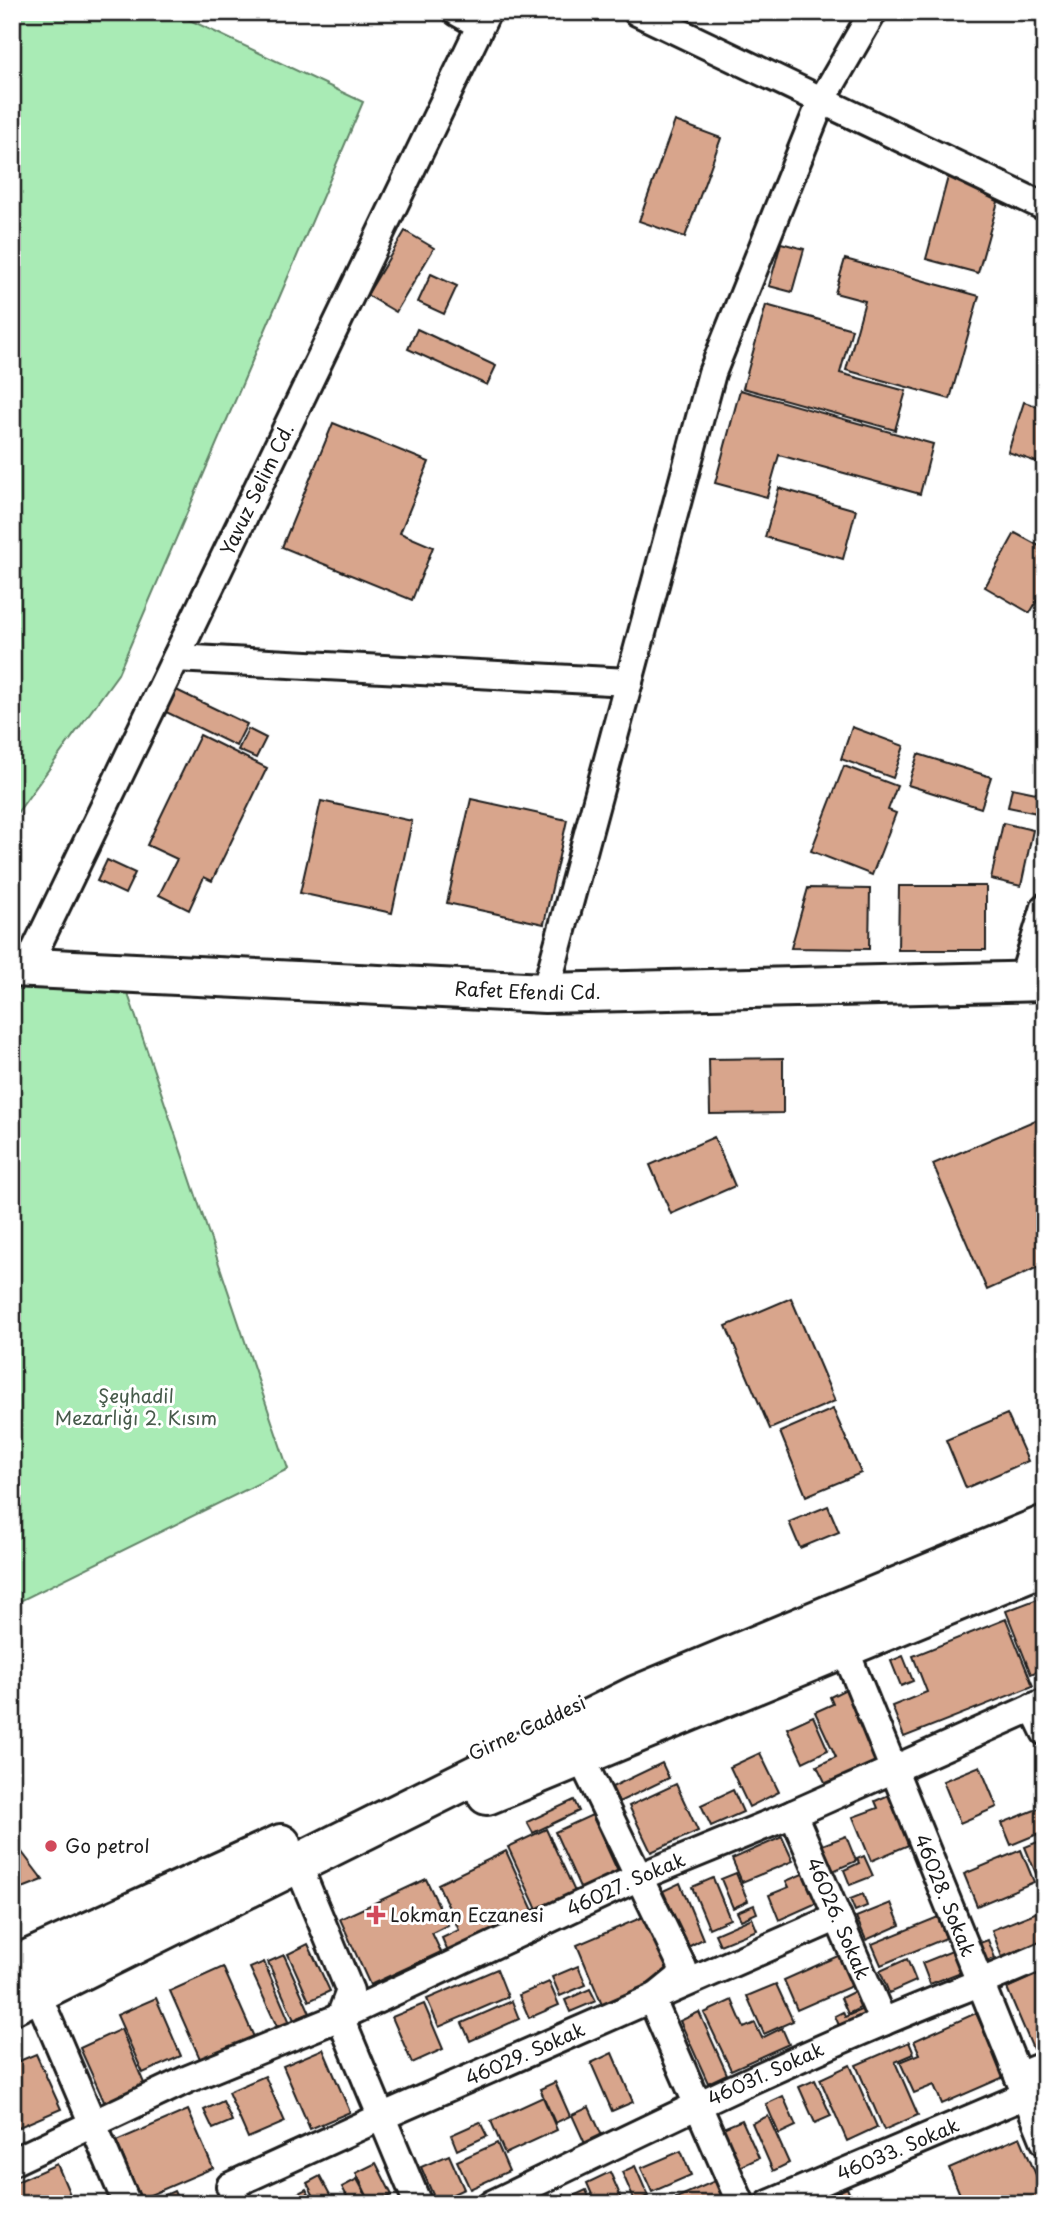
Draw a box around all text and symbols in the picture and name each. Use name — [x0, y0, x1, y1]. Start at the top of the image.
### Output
street label: Yavuz Selim Cd. — [212, 418, 300, 560]
street label: Rafet Efendi Cd. — [454, 974, 601, 1006]
park label: Şeyhadil Mezarlığı 2. Kısım — [55, 1381, 217, 1431]
street label: Girne Caddesi — [463, 1688, 590, 1767]
street label: 46028. Sokak — [908, 1829, 983, 1961]
place label: Go petrol — [65, 1831, 150, 1859]
marker: Go petrol — [43, 1838, 59, 1854]
street label: 46027. Sokak — [561, 1845, 689, 1922]
street label: 46026. Sokak — [800, 1853, 878, 1984]
place label: Lokman Eczanesi — [390, 1900, 544, 1928]
marker: Lokman Eczanesi — [368, 1907, 384, 1923]
street label: 46029. Sokak — [460, 2014, 589, 2092]
street label: 46031. Sokak — [702, 2034, 828, 2112]
street label: 46033. Sokak — [832, 2110, 963, 2187]

